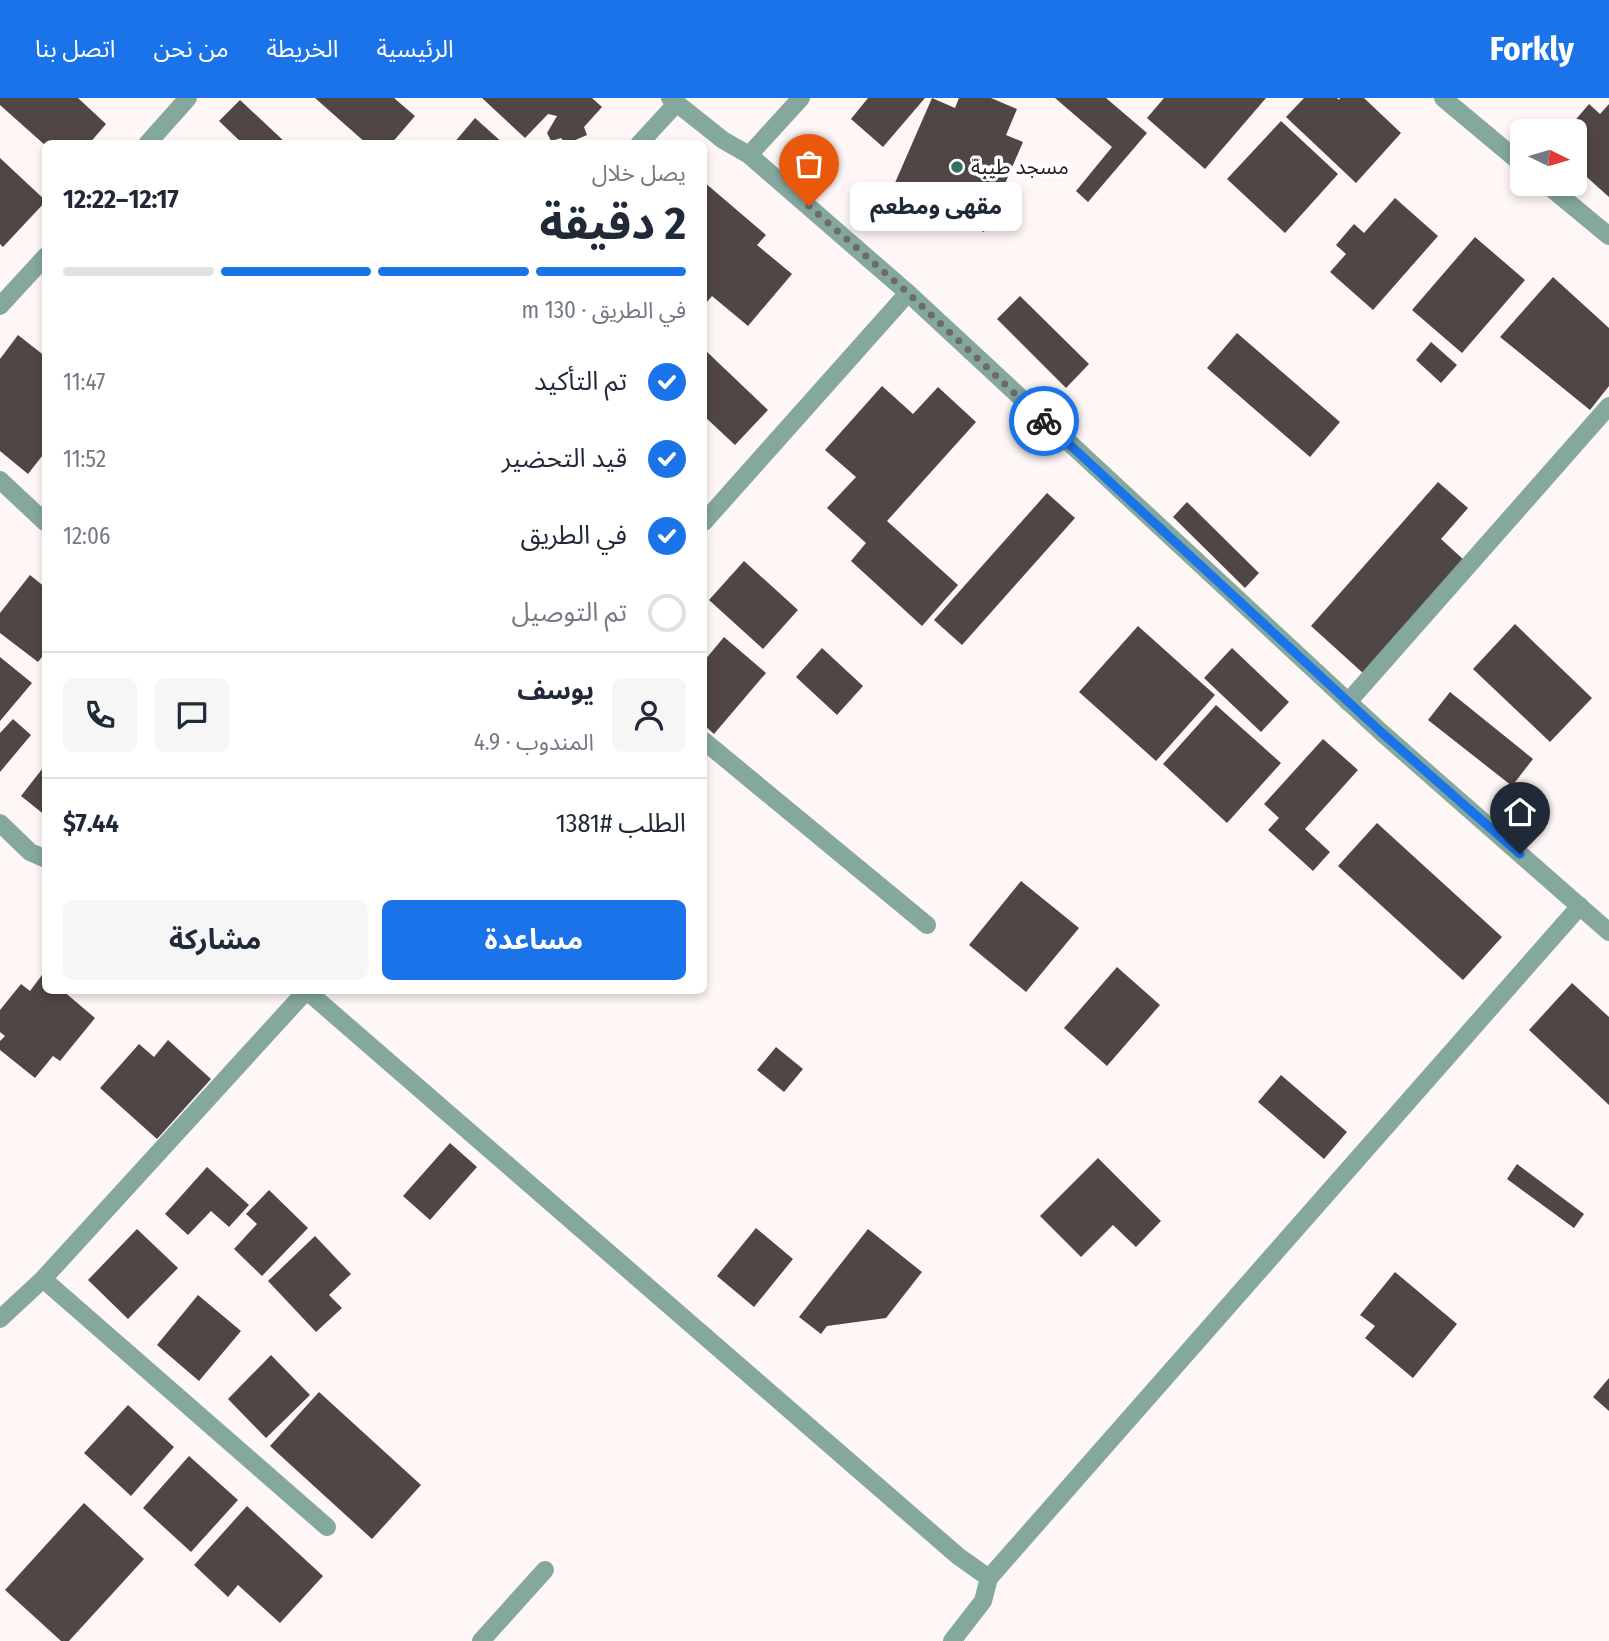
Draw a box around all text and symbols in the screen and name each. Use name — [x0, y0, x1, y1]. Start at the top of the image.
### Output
text: Forkly — [1490, 29, 1574, 69]
text: اتصل بنا — [35, 35, 116, 63]
text: من نحن — [154, 35, 229, 63]
text: الخريطة — [267, 35, 338, 63]
text: الرئيسية — [376, 35, 454, 63]
north arrow — [1510, 119, 1587, 196]
map controls — [1510, 119, 1587, 196]
pin — [779, 134, 839, 206]
icon: bag — [790, 145, 828, 183]
place label: مسجد طيبة — [971, 154, 1069, 180]
text: يصل خلال — [592, 159, 686, 187]
marker: مسجد طيبة — [949, 159, 965, 175]
callout: مقهى ومطعم — [851, 182, 1022, 230]
text: 12:17–12:22 — [63, 184, 179, 215]
text: مقهى ومطعم — [870, 192, 1002, 220]
text: 2 دقيقة — [539, 196, 686, 251]
text: في الطريق · 130 m — [522, 296, 686, 324]
icon: check — [648, 363, 686, 401]
text: تم التأكيد — [534, 366, 627, 397]
text: 11:47 — [63, 368, 105, 396]
courier — [1009, 386, 1079, 456]
icon: bike — [1025, 402, 1063, 440]
icon: check — [648, 440, 686, 478]
text: قيد التحضير — [502, 443, 627, 474]
text: 11:52 — [63, 445, 106, 473]
icon: check — [648, 517, 686, 555]
text: في الطريق — [520, 520, 627, 551]
text: 12:06 — [63, 522, 110, 550]
text: تم التوصيل — [511, 597, 627, 628]
text: يوسف — [517, 675, 594, 706]
button: phone — [63, 678, 137, 752]
button: chat — [155, 678, 229, 752]
button: person — [612, 678, 686, 752]
text: المندوب · 4.9 — [474, 728, 594, 756]
pin — [1490, 782, 1550, 854]
icon: home — [1501, 793, 1539, 831]
text: $7.44 — [63, 808, 119, 839]
text: الطلب #1381 — [556, 808, 686, 839]
button: مشاركة — [63, 900, 368, 980]
button: مساعدة — [382, 900, 686, 980]

